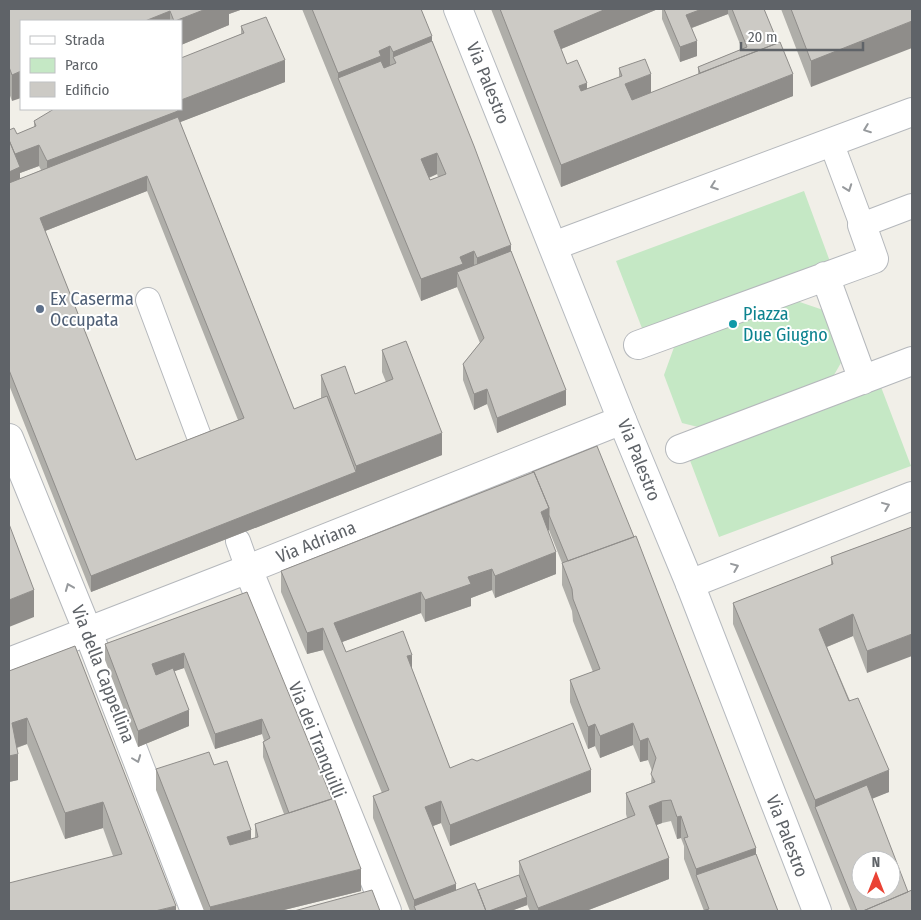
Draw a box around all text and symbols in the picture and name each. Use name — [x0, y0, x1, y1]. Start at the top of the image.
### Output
legend — [20, 20, 182, 110]
scale bar — [741, 20, 864, 52]
text: 20 m — [748, 28, 778, 46]
text: Strada — [65, 31, 105, 49]
street label: Via Palestro — [462, 39, 514, 127]
text: Parco — [65, 56, 98, 74]
text: Edificio — [65, 81, 110, 99]
one-way arrow — [863, 123, 871, 133]
one-way arrow — [711, 180, 719, 190]
one-way arrow — [842, 183, 852, 192]
place label: Ex Caserma Occupata — [50, 288, 134, 331]
marker: Ex Caserma Occupata — [34, 303, 46, 315]
place label: Piazza Due Giugno — [743, 303, 828, 346]
marker: Piazza Due Giugno — [727, 318, 739, 330]
street label: Via Palestro — [613, 416, 665, 504]
one-way arrow — [881, 502, 890, 512]
street label: Via Adriana — [273, 516, 359, 568]
one-way arrow — [730, 562, 739, 573]
one-way arrow — [65, 583, 76, 592]
street label: Via della Cappellina — [67, 602, 139, 746]
street label: Via dei Tranquilli — [284, 679, 350, 801]
one-way arrow — [130, 754, 141, 763]
street label: Via Palestro — [761, 792, 813, 880]
north arrow — [851, 850, 901, 900]
text: N — [872, 854, 880, 871]

